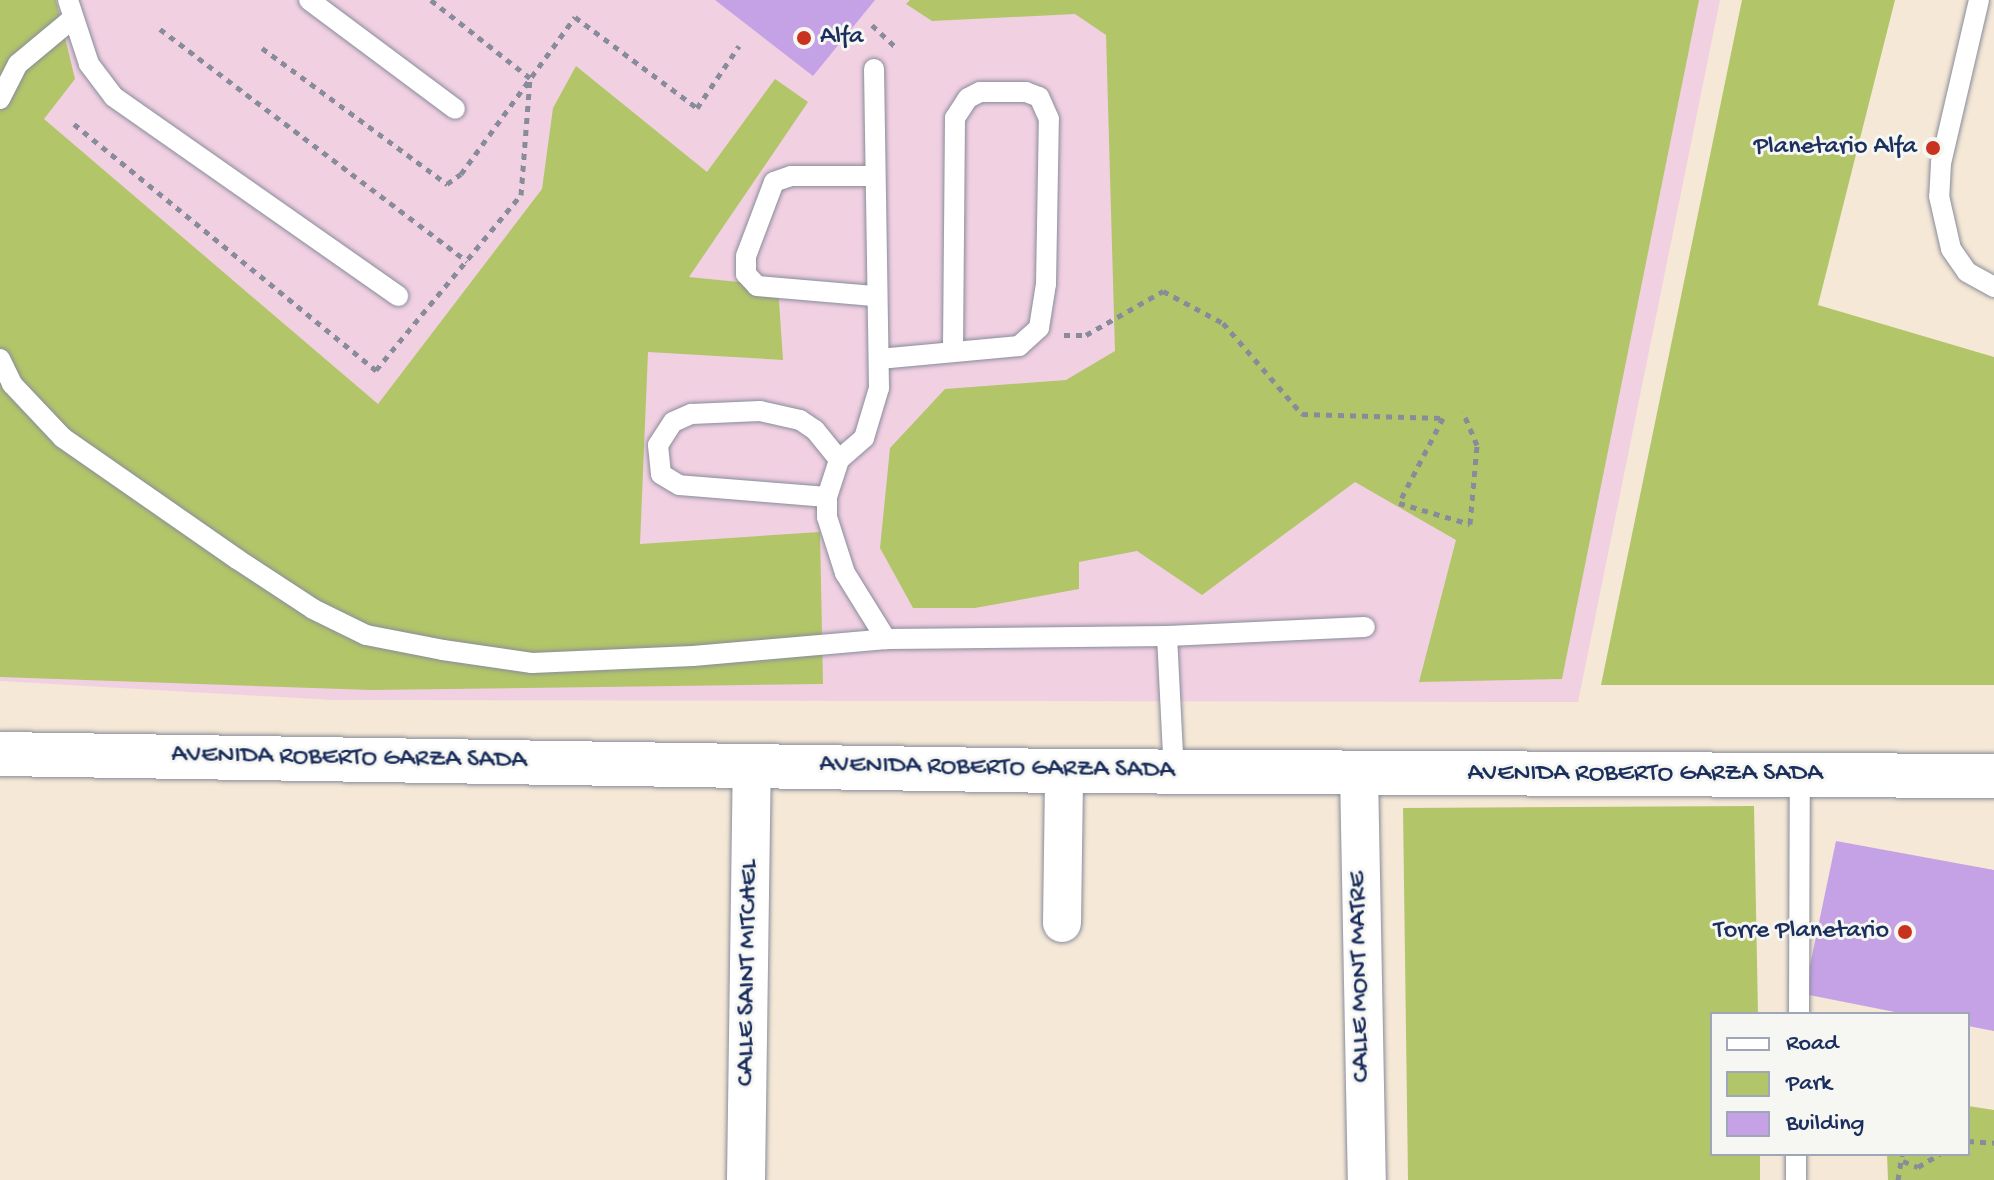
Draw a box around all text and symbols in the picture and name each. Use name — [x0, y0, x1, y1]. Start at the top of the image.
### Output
place label: Alfa — [820, 22, 863, 54]
marker: Alfa — [795, 29, 813, 47]
place label: Planetario Alfa — [1754, 132, 1917, 164]
marker: Planetario Alfa — [1924, 139, 1942, 157]
street label: AVENIDA ROBERTO GARZA SADA — [171, 740, 527, 778]
street label: AVENIDA ROBERTO GARZA SADA — [819, 750, 1175, 788]
street label: AVENIDA ROBERTO GARZA SADA — [1467, 759, 1823, 791]
street label: CALLE SAINT MITCHEL — [731, 859, 767, 1087]
street label: CALLE MONT MATRE — [1344, 871, 1378, 1083]
place label: Torre Planetario — [1714, 916, 1889, 948]
marker: Torre Planetario — [1896, 923, 1914, 941]
legend — [1710, 1012, 1970, 1156]
text: Road — [1786, 1030, 1838, 1059]
text: Park — [1786, 1070, 1832, 1099]
text: Building — [1786, 1110, 1864, 1139]

